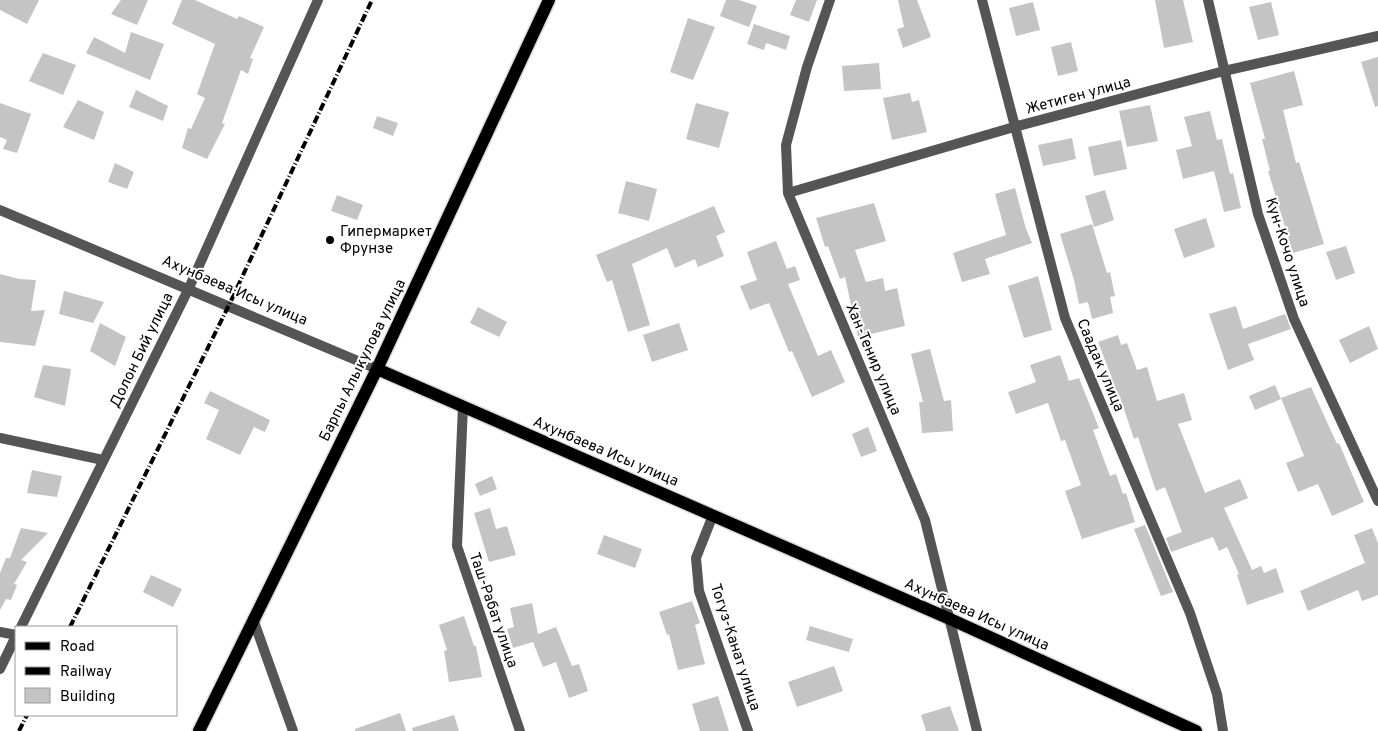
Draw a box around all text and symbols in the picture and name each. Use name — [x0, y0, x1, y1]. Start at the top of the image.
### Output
street label: Жетиген улица — [1024, 73, 1133, 120]
street label: Кун-Кочо улица — [1260, 195, 1313, 310]
place label: Гипермаркет Фрунзе — [340, 223, 432, 259]
marker: Гипермаркет Фрунзе — [324, 234, 336, 246]
street label: Ахунбаева Исы улица — [159, 252, 310, 331]
street label: Барпы Алыкулова улица — [316, 276, 411, 445]
street label: Долон Бий улица — [106, 290, 178, 411]
street label: Хан-Тенир улица — [841, 301, 905, 418]
street label: Саадак улица — [1072, 316, 1128, 415]
street label: Ахунбаева Исы улица — [530, 413, 681, 492]
street label: Таш-Рабат улица — [464, 550, 521, 671]
street label: Ахунбаева Исы улица — [901, 575, 1052, 656]
street label: Тогуз-Канат улица — [705, 581, 764, 713]
legend — [15, 626, 178, 716]
text: Road — [60, 638, 95, 657]
text: Railway — [60, 663, 112, 682]
text: Building — [60, 688, 115, 707]

